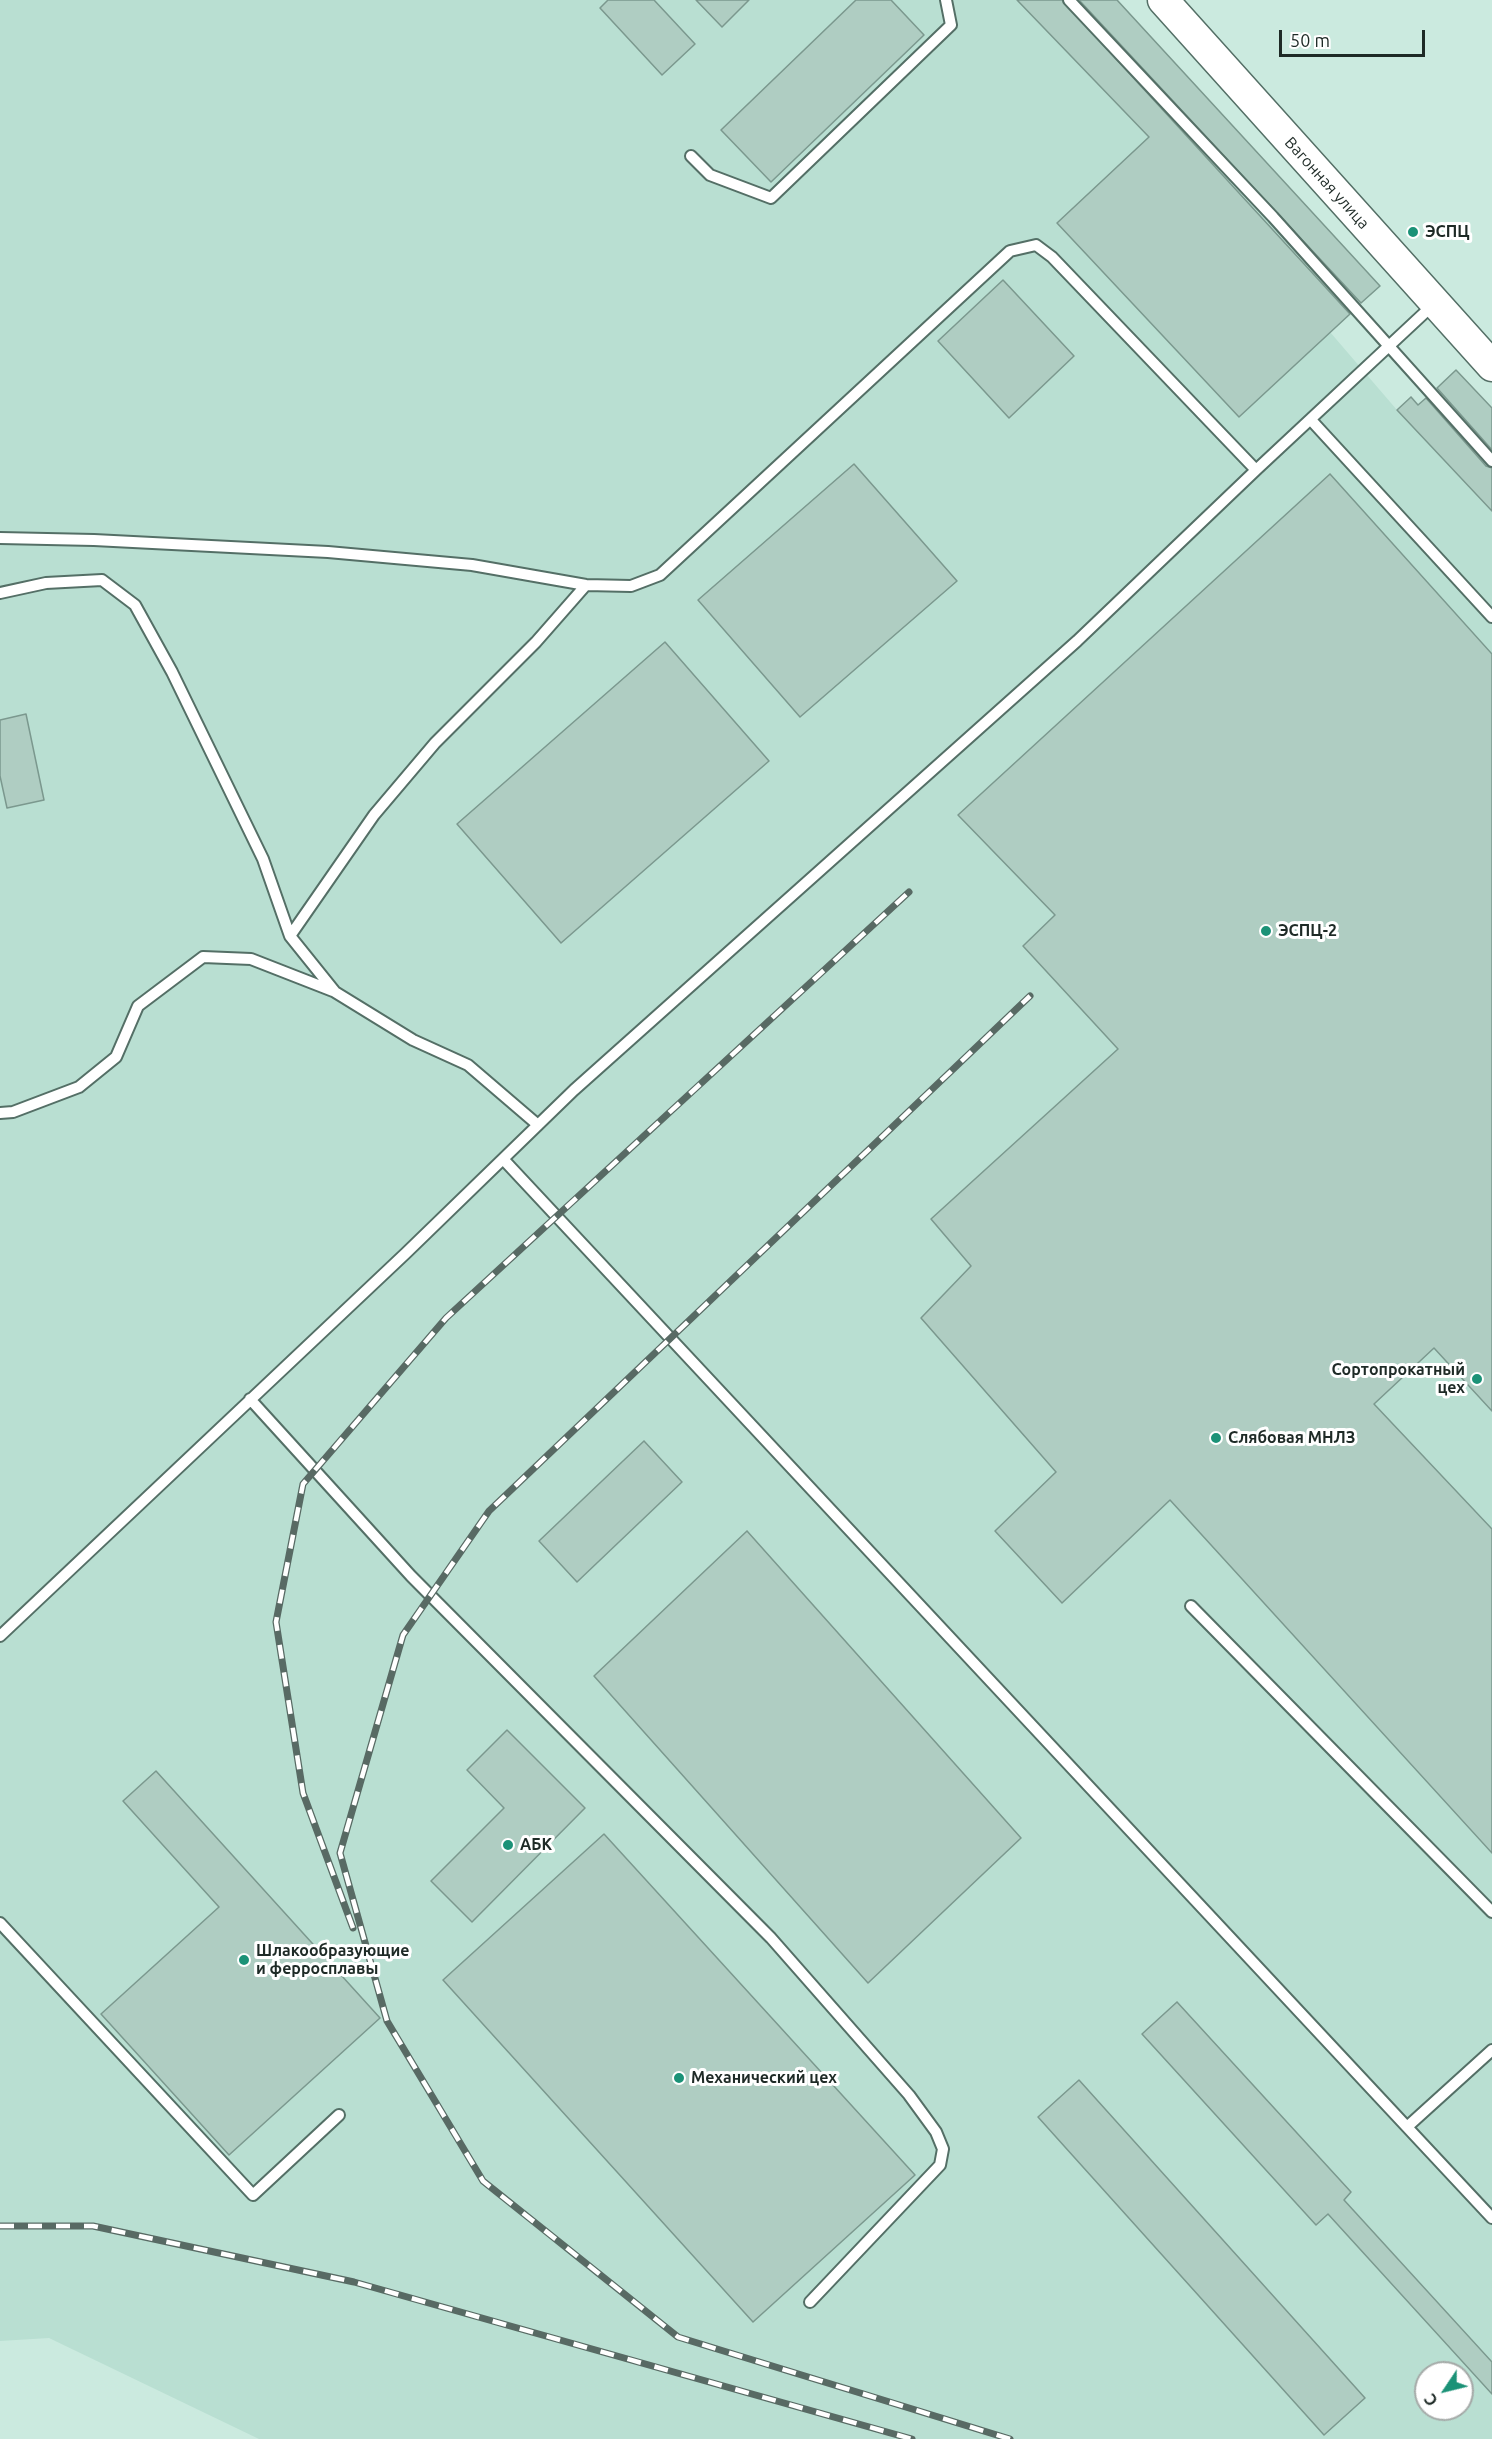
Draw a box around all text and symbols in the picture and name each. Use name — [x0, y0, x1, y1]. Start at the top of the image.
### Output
scale bar — [1282, 18, 1428, 56]
text: 50 m — [1290, 30, 1330, 50]
street label: Вагонная улица — [1281, 133, 1373, 233]
place label: ЭСПЦ — [1425, 222, 1470, 242]
marker: ЭСПЦ — [1406, 225, 1420, 239]
place label: ЭСПЦ-2 — [1278, 921, 1337, 941]
marker: ЭСПЦ-2 — [1259, 924, 1273, 938]
place label: Сортопрокатный цех — [1332, 1360, 1465, 1398]
marker: Сортопрокатный цех — [1470, 1372, 1484, 1386]
place label: Слябовая МНЛЗ — [1228, 1428, 1355, 1448]
marker: Слябовая МНЛЗ — [1209, 1431, 1223, 1445]
place label: АБК — [520, 1835, 552, 1855]
marker: АБК — [501, 1838, 515, 1852]
place label: Шлакообразующие и ферросплавы — [256, 1941, 409, 1979]
marker: Шлакообразующие и ферросплавы — [237, 1953, 251, 1967]
place label: Механический цех — [691, 2068, 837, 2088]
marker: Механический цех — [672, 2071, 686, 2085]
north arrow — [1414, 2361, 1474, 2421]
text: С — [1421, 2391, 1441, 2410]

